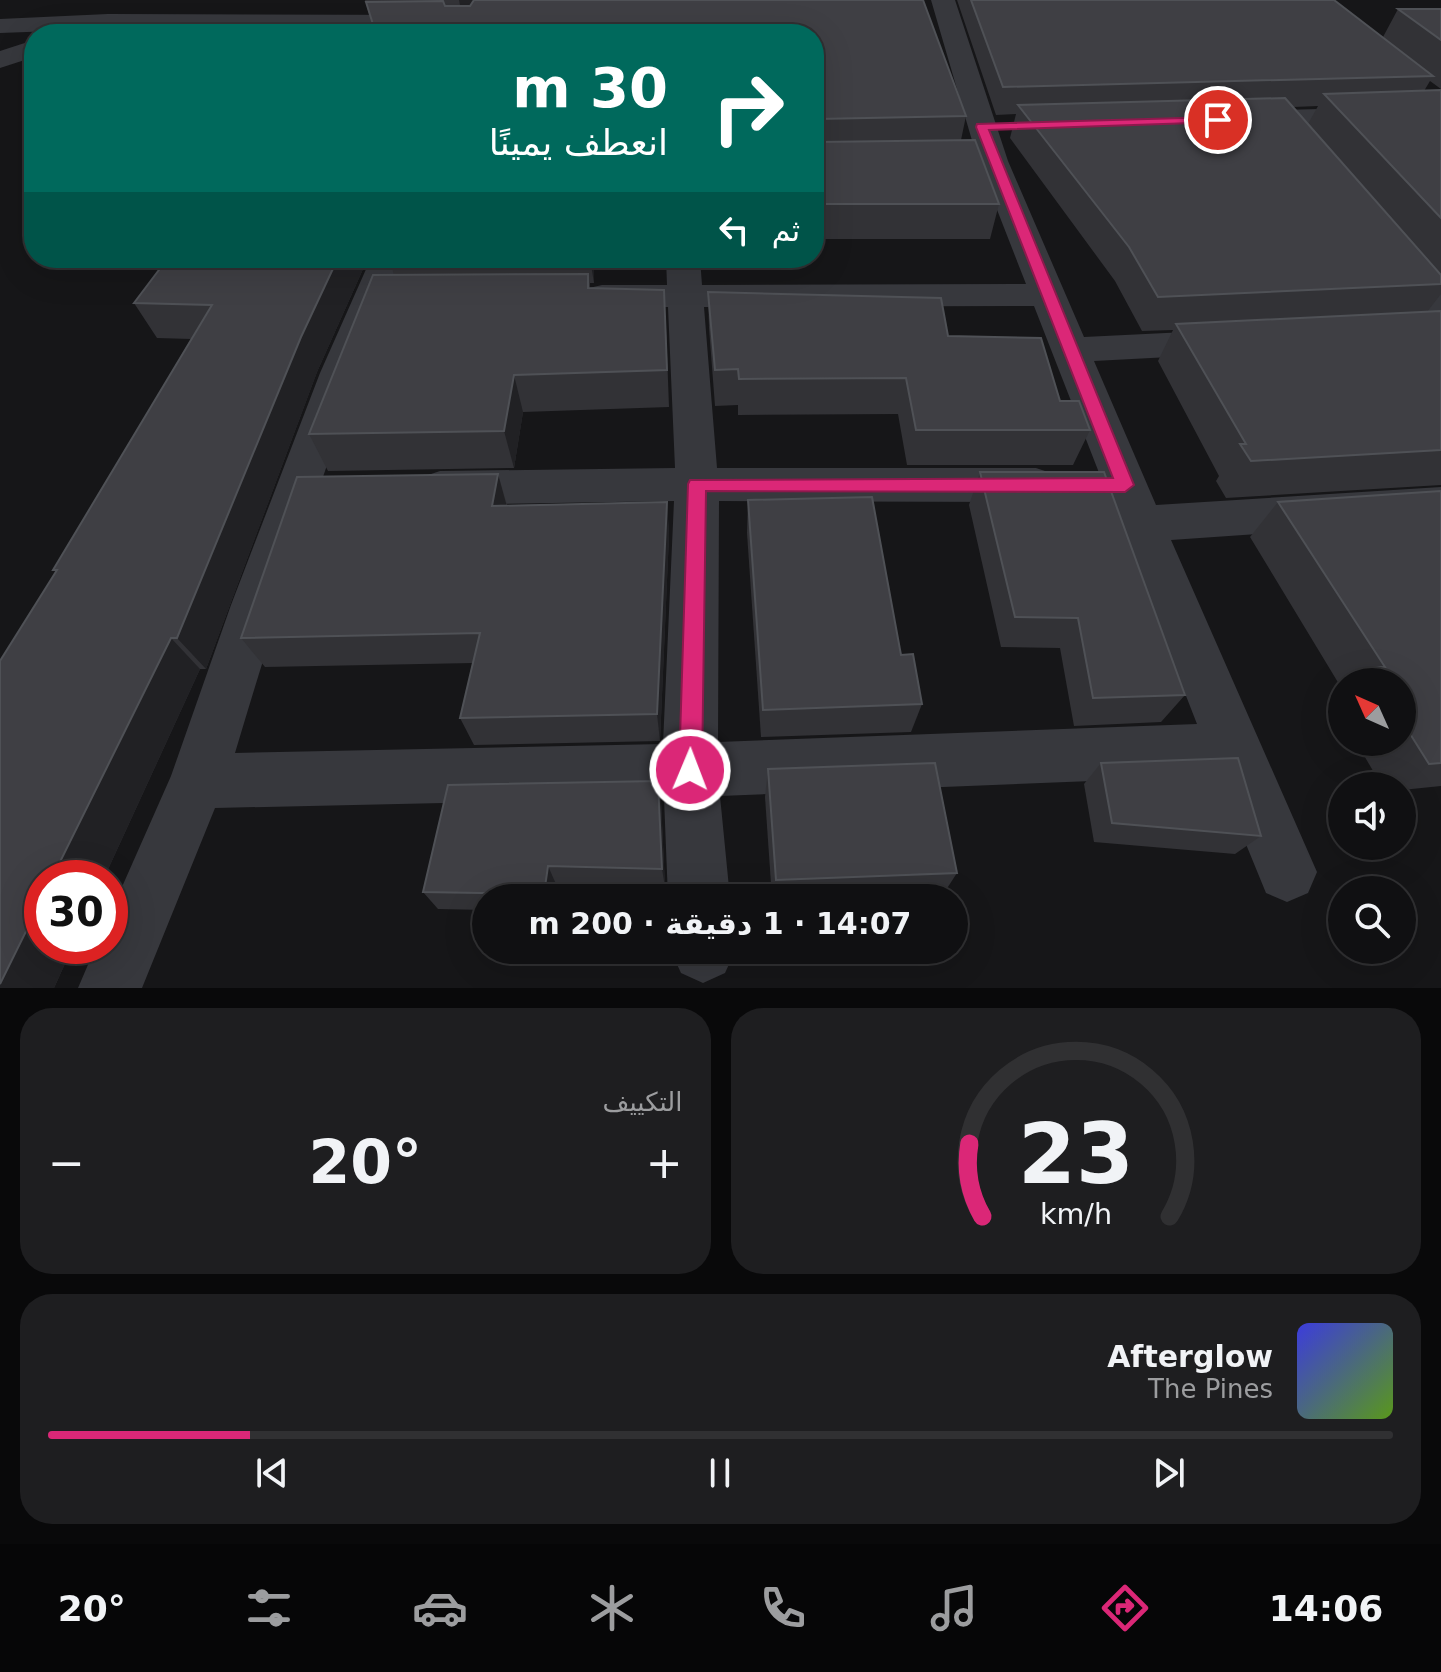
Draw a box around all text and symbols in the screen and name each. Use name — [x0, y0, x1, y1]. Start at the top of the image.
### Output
text: 30 m — [512, 55, 668, 120]
icon: right — [696, 56, 800, 160]
pin — [1184, 86, 1252, 154]
icon: arrive — [1196, 98, 1240, 142]
text: انعطف يمينًا — [489, 122, 668, 163]
icon: left — [712, 208, 756, 252]
text: ثم — [772, 213, 800, 248]
north arrow — [1328, 668, 1416, 756]
map controls — [1328, 668, 1416, 964]
position arrow — [648, 728, 732, 812]
button: sound — [1328, 772, 1416, 860]
speed limit sign: 30 — [24, 860, 128, 964]
button: search — [1328, 876, 1416, 964]
text: 14:07 · 1 دقيقة · 200 m — [529, 906, 911, 941]
text: التكييف — [603, 1087, 683, 1117]
text: 23 — [1018, 1106, 1134, 1203]
text: 20° — [309, 1127, 422, 1197]
text: − — [48, 1137, 85, 1188]
text: + — [646, 1137, 683, 1188]
text: km/h — [1040, 1197, 1112, 1231]
text: Afterglow — [1107, 1339, 1273, 1374]
text: The Pines — [1148, 1374, 1273, 1404]
icon: previous — [250, 1451, 294, 1495]
icon: pause — [698, 1451, 742, 1495]
icon: next — [1147, 1451, 1191, 1495]
icon: filters — [241, 1580, 297, 1636]
icon: car — [412, 1580, 468, 1636]
icon: climate — [584, 1580, 640, 1636]
icon: phone — [755, 1580, 811, 1636]
icon: music — [926, 1580, 982, 1636]
icon: directions — [1097, 1580, 1153, 1636]
text: 20° — [58, 1588, 126, 1629]
text: 14:06 — [1269, 1588, 1383, 1629]

